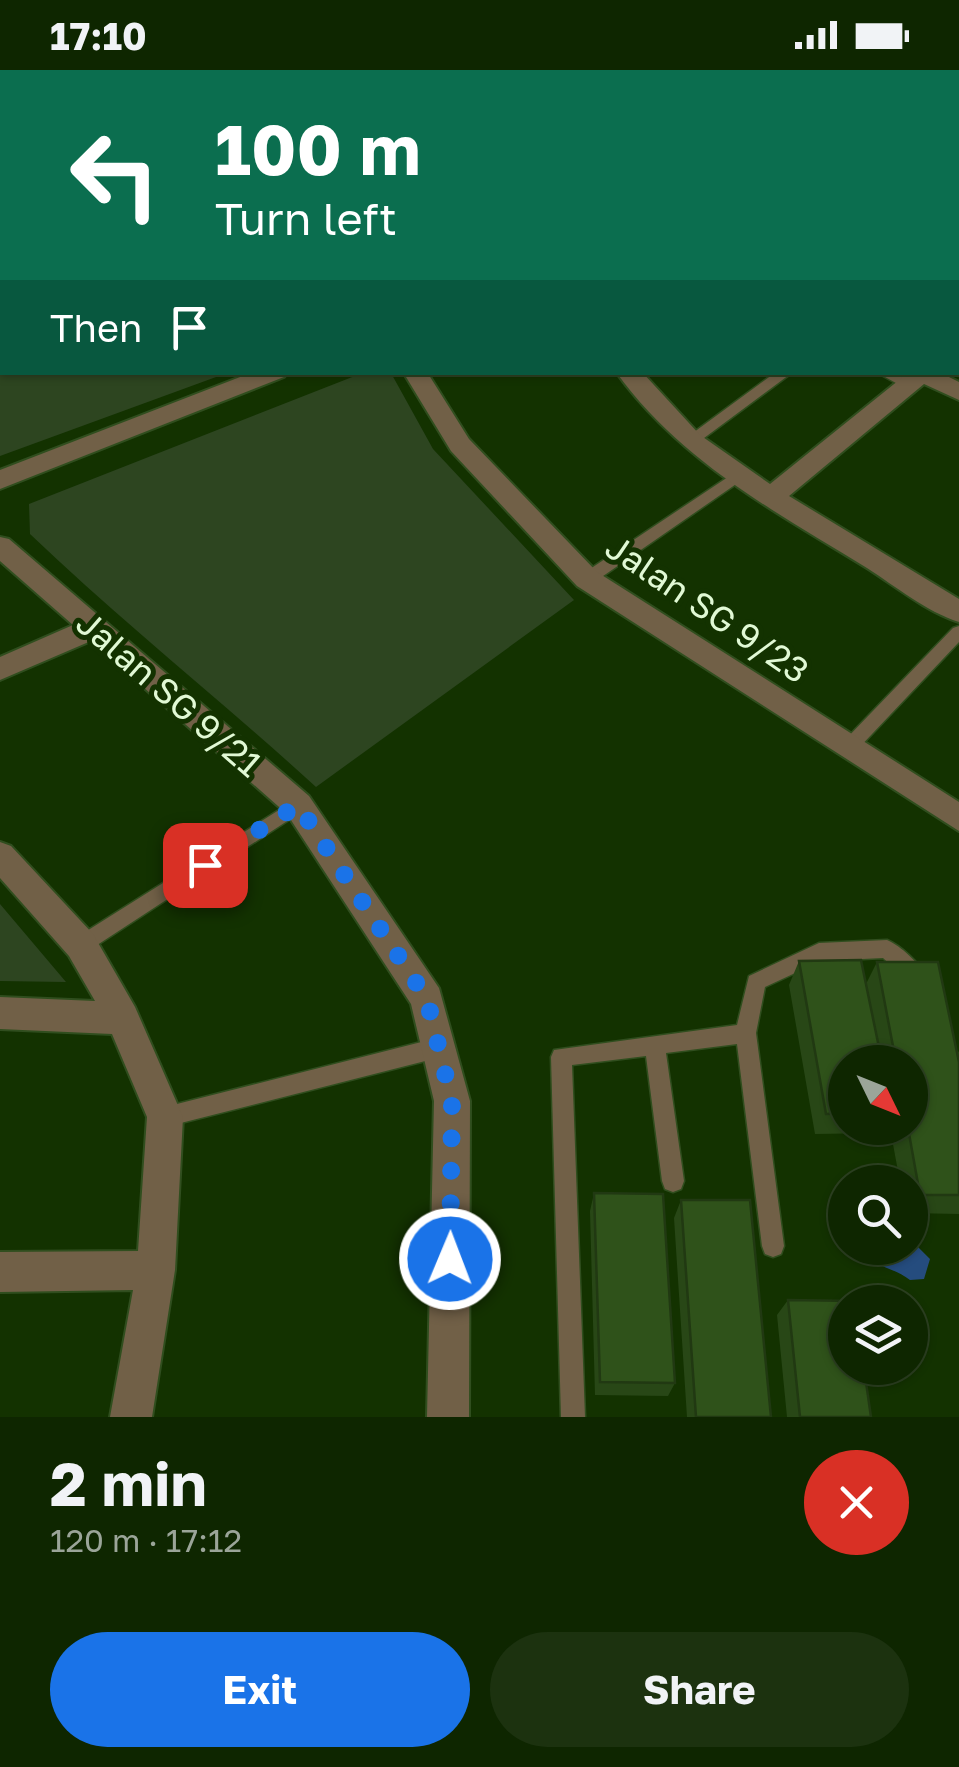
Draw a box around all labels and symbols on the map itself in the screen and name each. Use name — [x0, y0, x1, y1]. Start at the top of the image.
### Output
street label: Jalan SG 9/23 — [598, 525, 817, 691]
street label: Jalan SG 9/21 — [69, 601, 271, 785]
pin — [163, 823, 248, 908]
north arrow — [828, 1045, 928, 1145]
position arrow — [398, 1207, 502, 1311]

